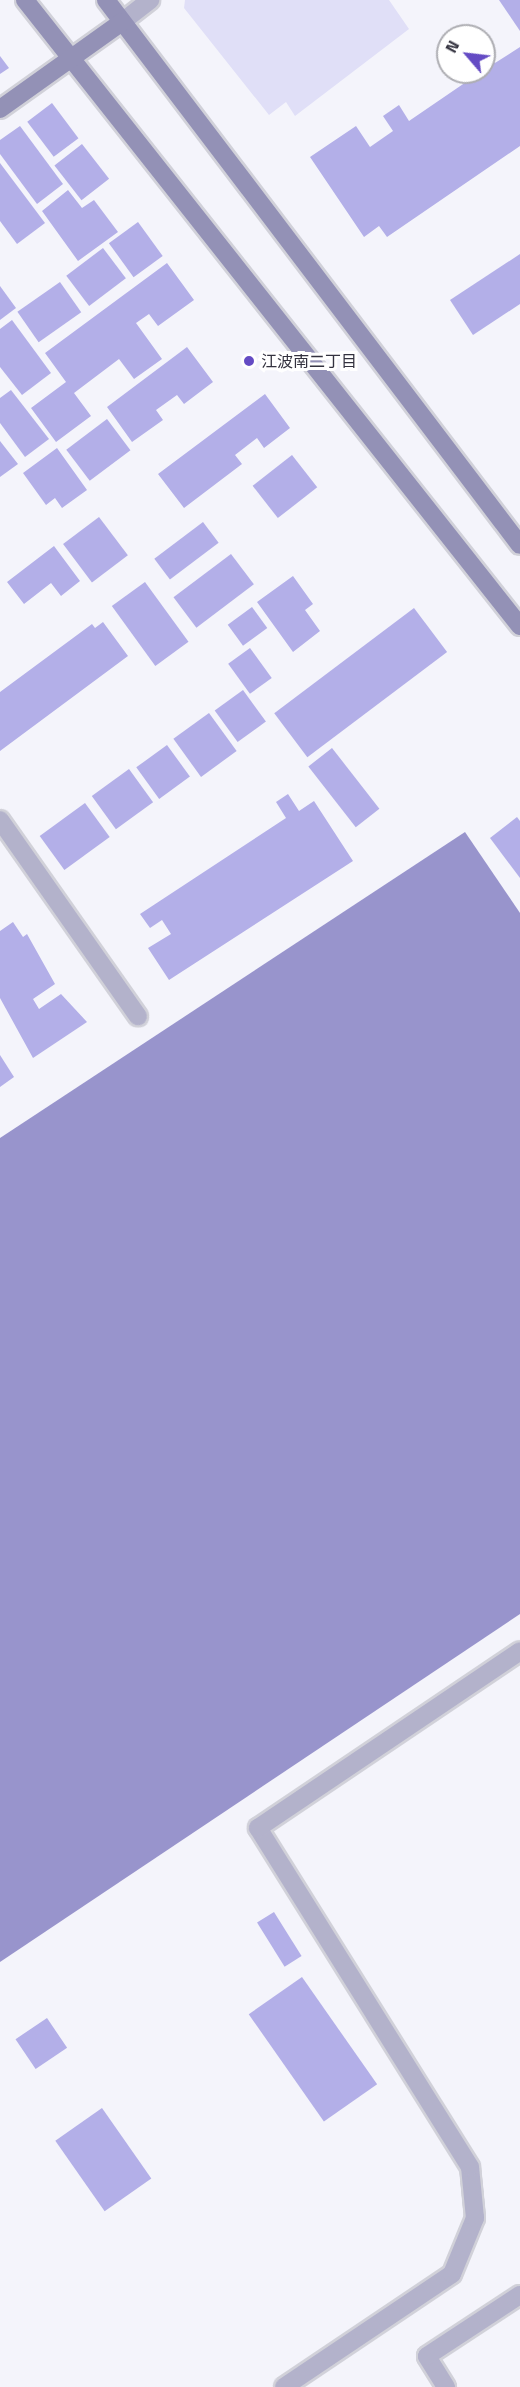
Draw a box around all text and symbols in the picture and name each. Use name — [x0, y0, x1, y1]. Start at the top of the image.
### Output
north arrow — [436, 24, 496, 84]
text: N — [439, 36, 465, 57]
place label: 江波南二丁目 — [261, 351, 357, 371]
marker: 江波南二丁目 — [242, 354, 256, 368]

